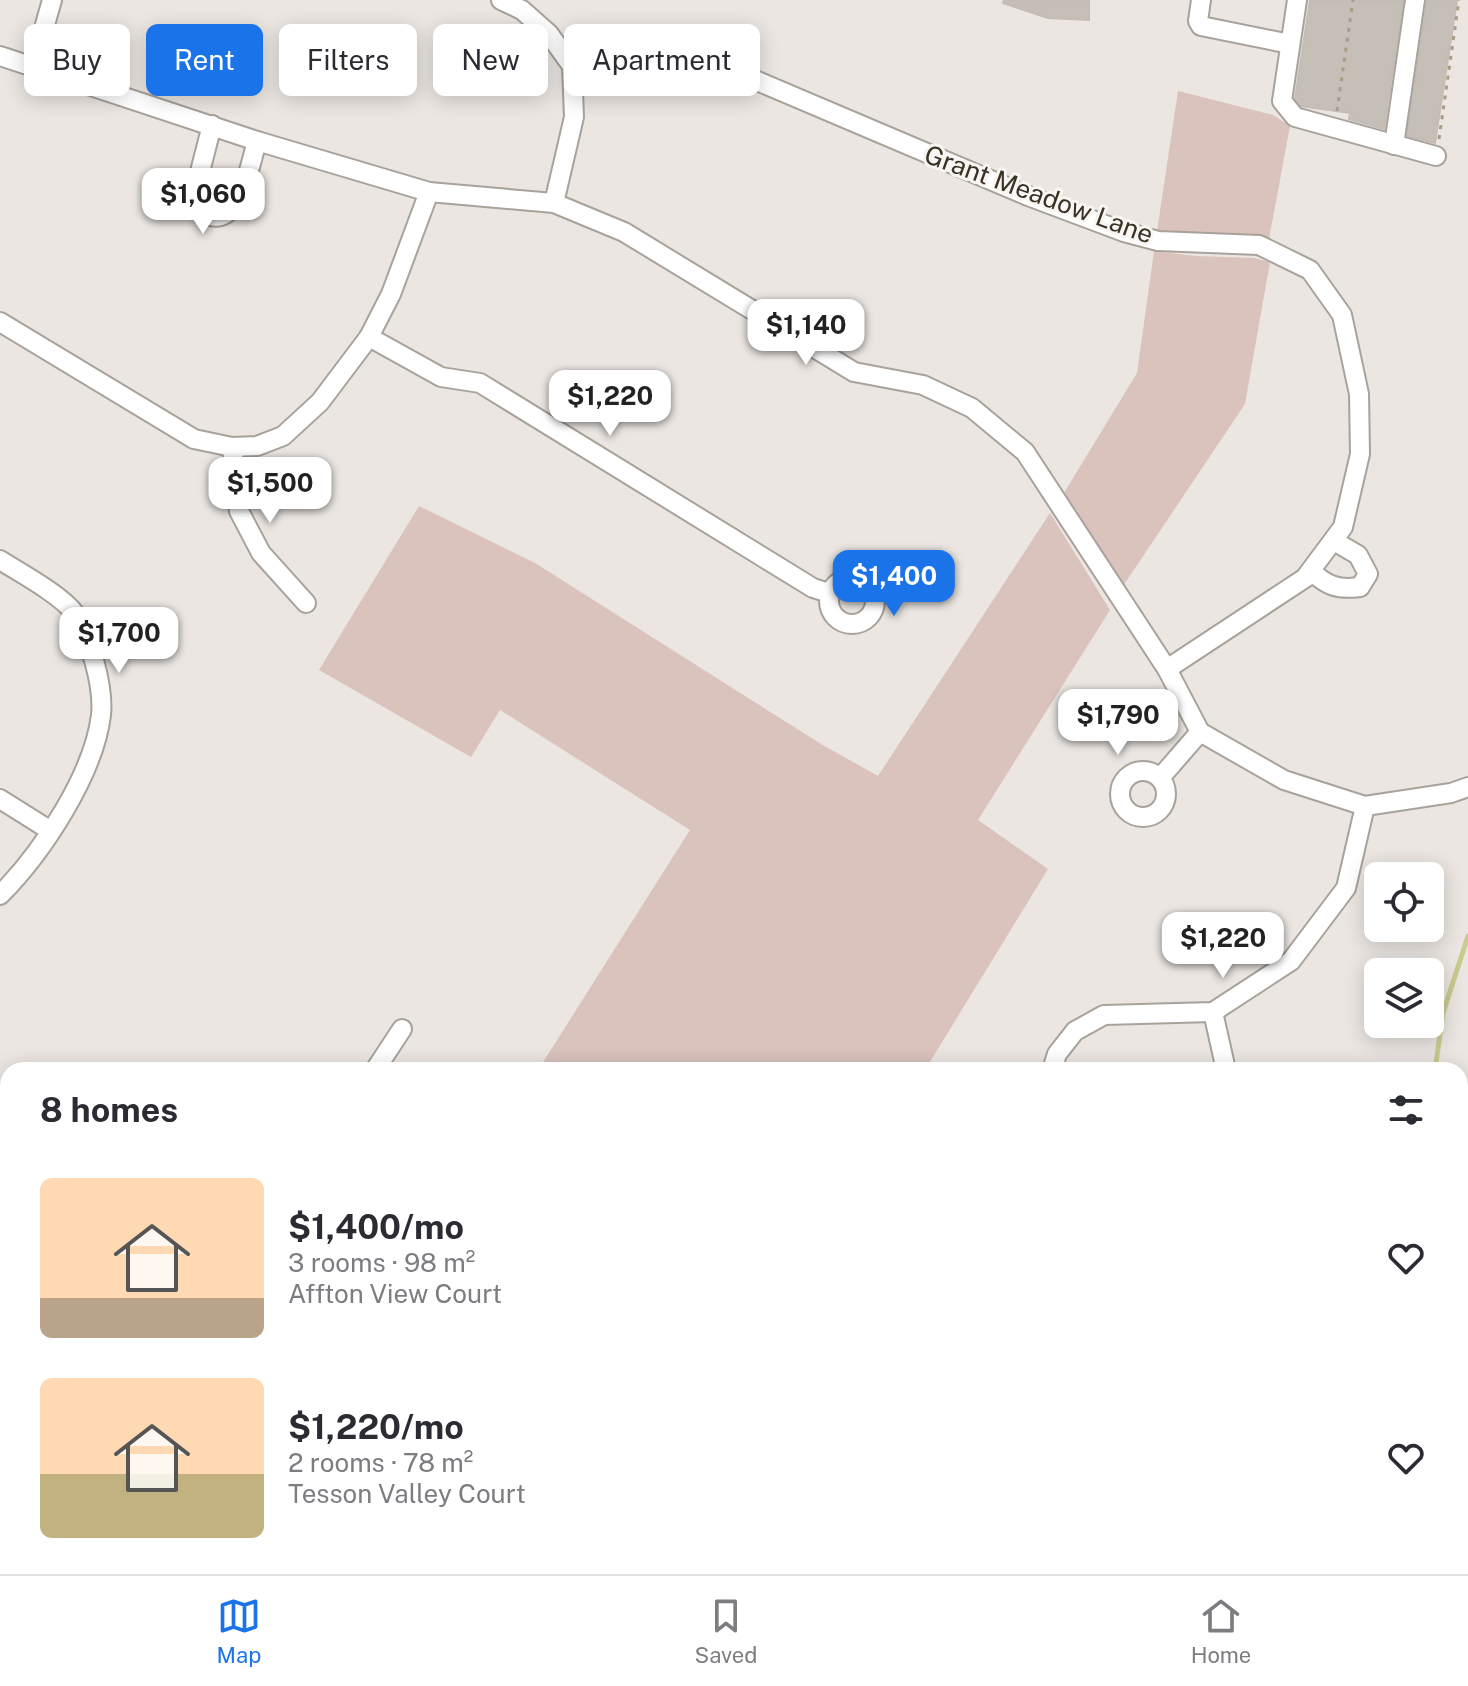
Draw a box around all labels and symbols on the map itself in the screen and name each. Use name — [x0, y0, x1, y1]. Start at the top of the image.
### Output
street label: Grant Meadow Lane — [920, 138, 1158, 250]
pin: $1,060 — [138, 168, 268, 236]
pin: $1,140 — [741, 299, 871, 367]
pin: $1,220 — [545, 370, 675, 438]
pin: $1,500 — [205, 457, 335, 525]
pin: $1,400 — [829, 550, 959, 618]
pin: $1,700 — [54, 607, 184, 675]
pin: $1,790 — [1053, 689, 1183, 757]
pin: $1,220 — [1158, 912, 1288, 980]

